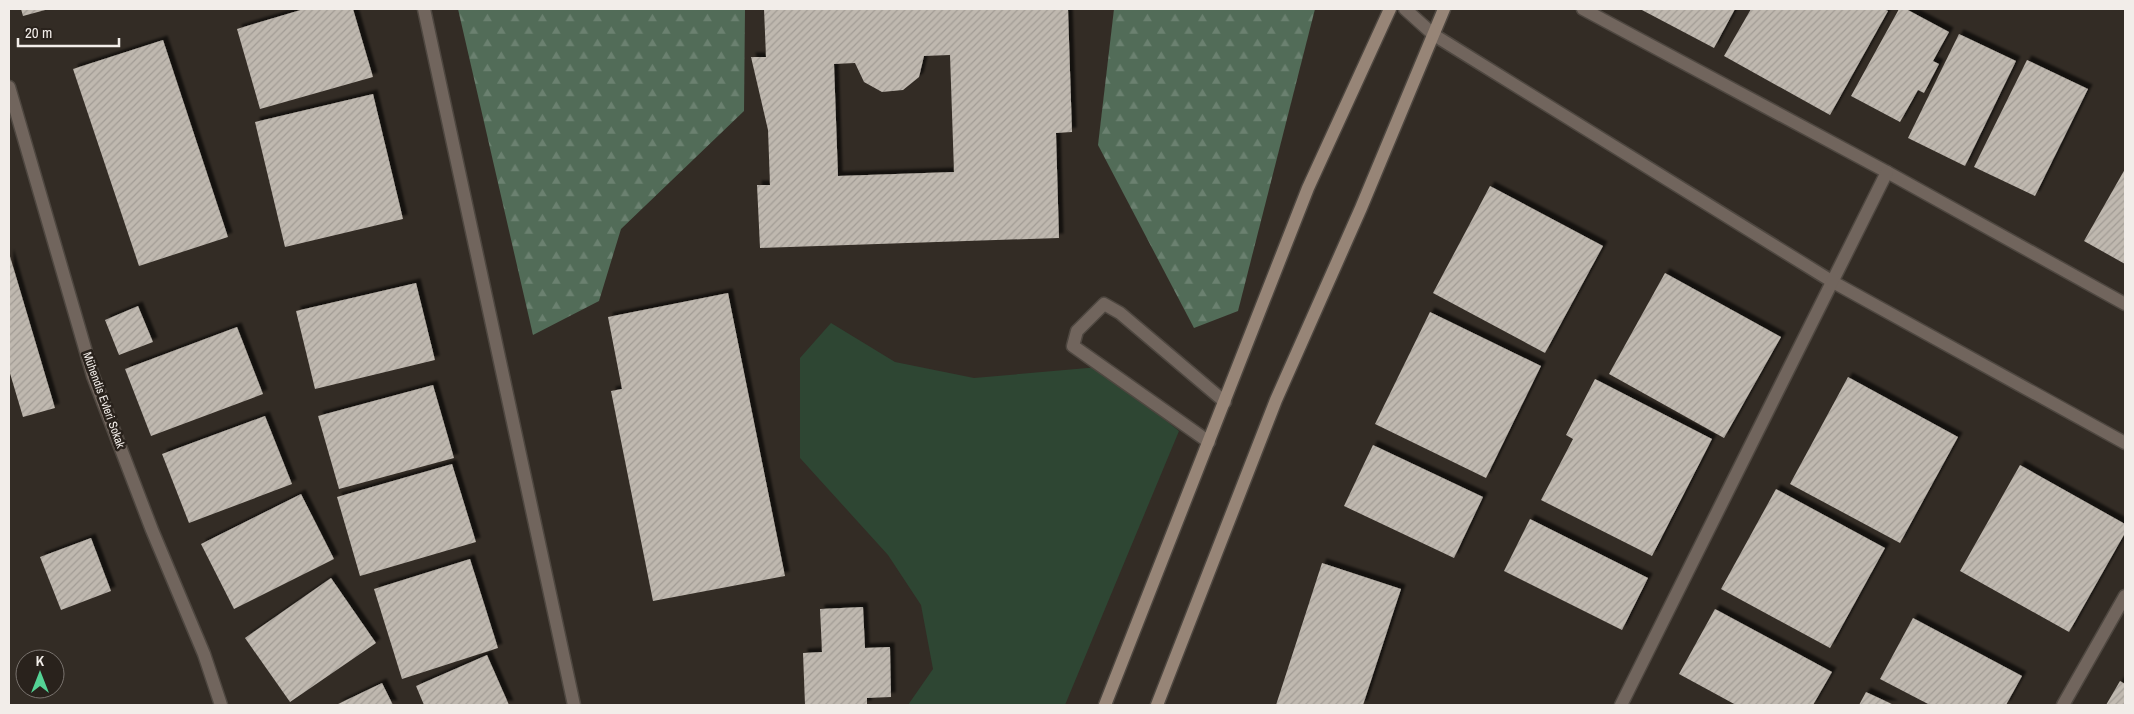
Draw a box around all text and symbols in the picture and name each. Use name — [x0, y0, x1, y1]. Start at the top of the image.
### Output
scale bar — [18, 15, 119, 47]
text: 20 m — [25, 22, 52, 43]
street label: Mühendis Evleri Sokak — [79, 350, 129, 450]
north arrow — [15, 649, 65, 699]
text: K — [36, 652, 45, 670]

